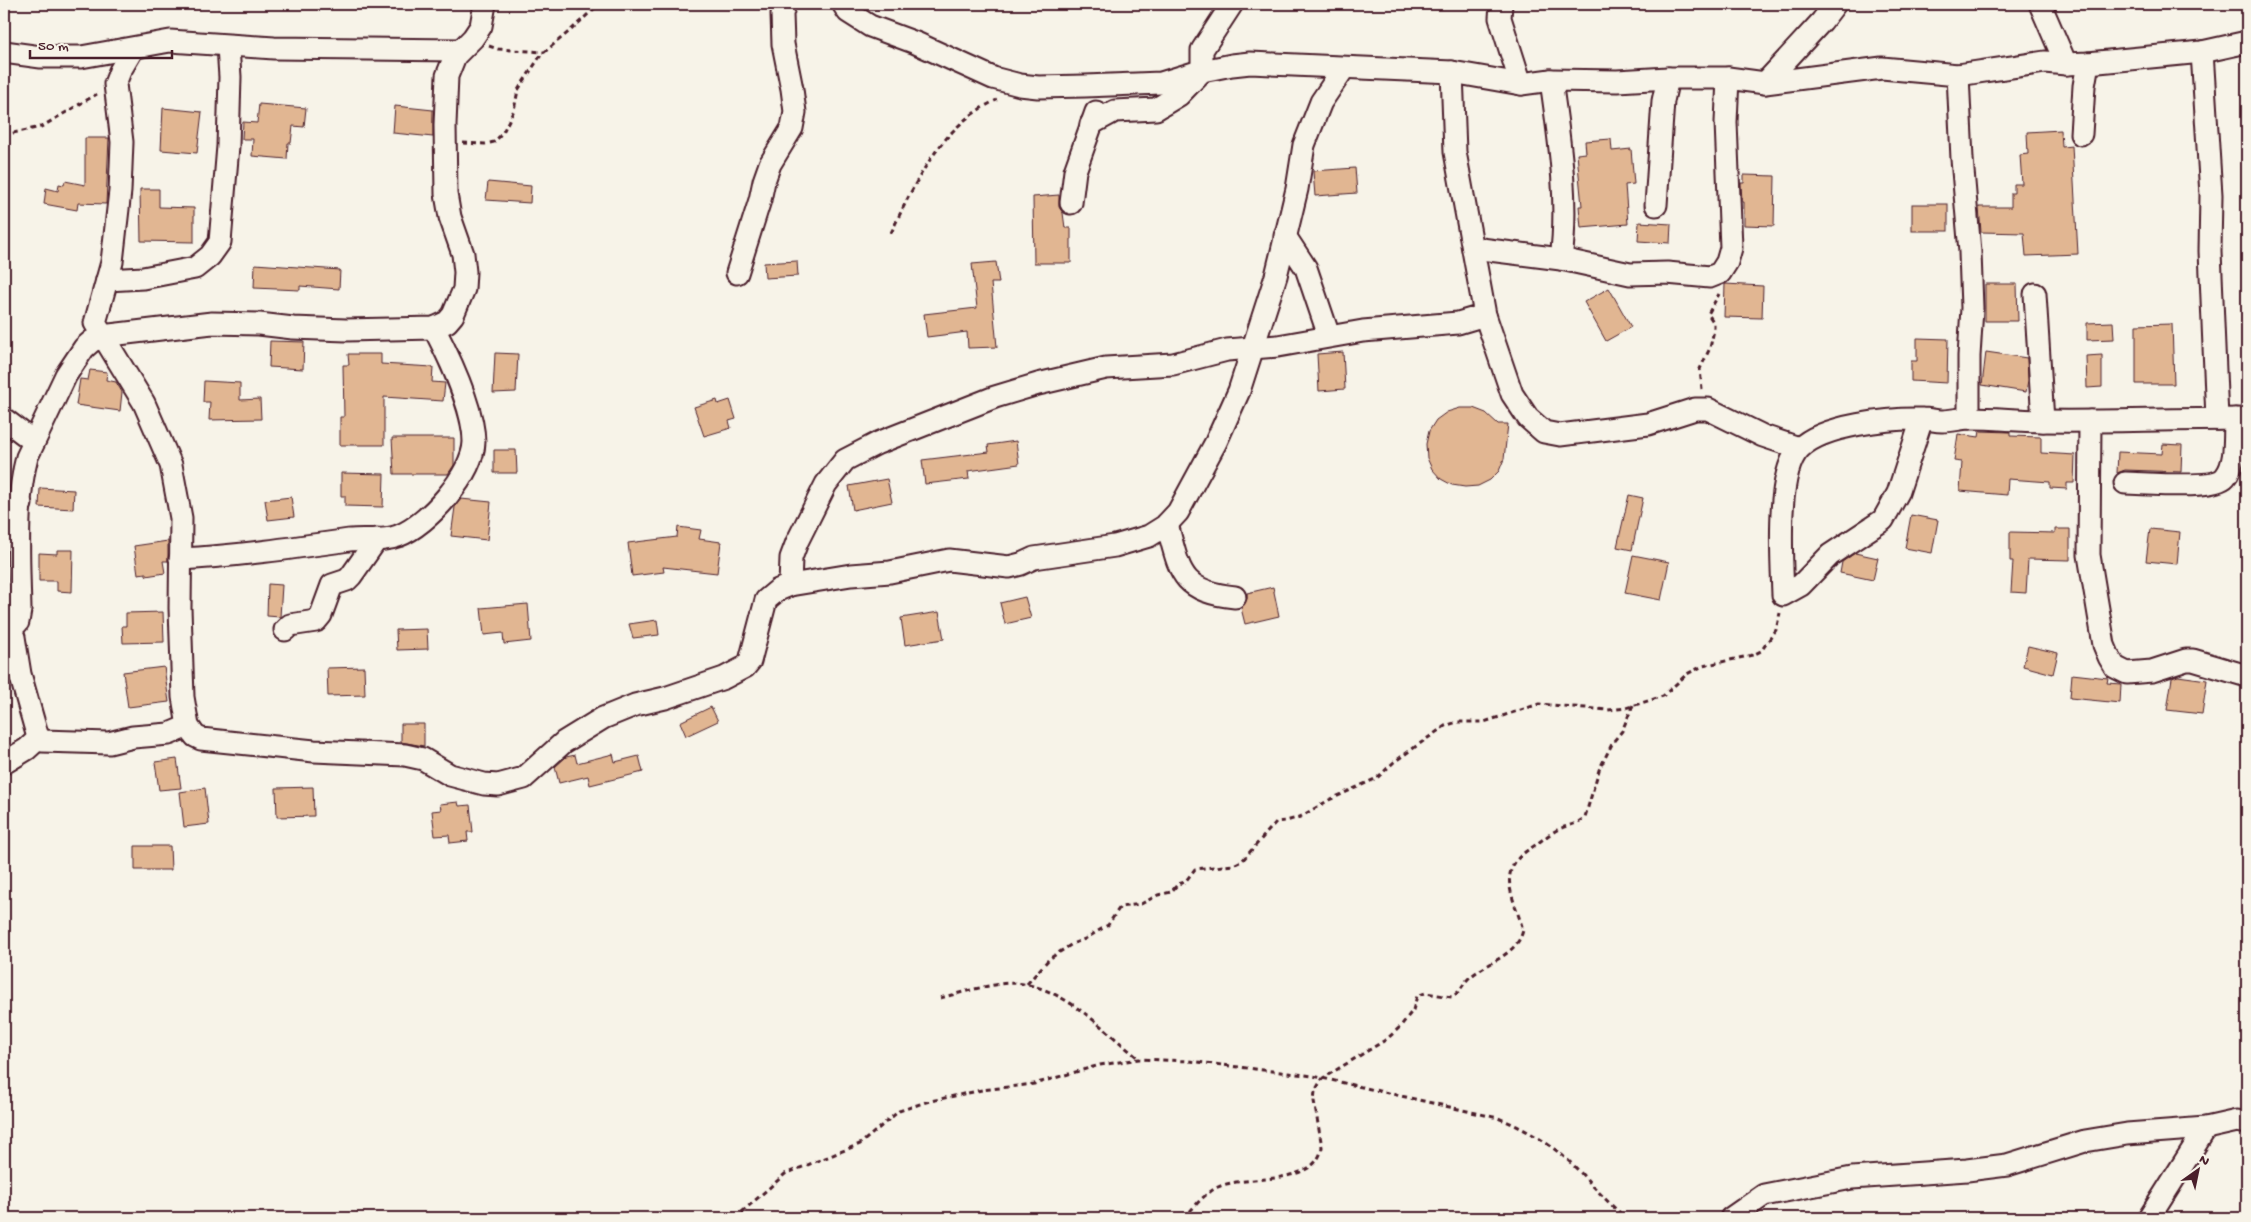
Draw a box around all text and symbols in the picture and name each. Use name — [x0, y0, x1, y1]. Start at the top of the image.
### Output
scale bar — [30, 28, 172, 60]
text: 50 m — [38, 38, 69, 56]
north arrow — [2174, 1144, 2224, 1194]
text: N — [2195, 1152, 2212, 1171]

